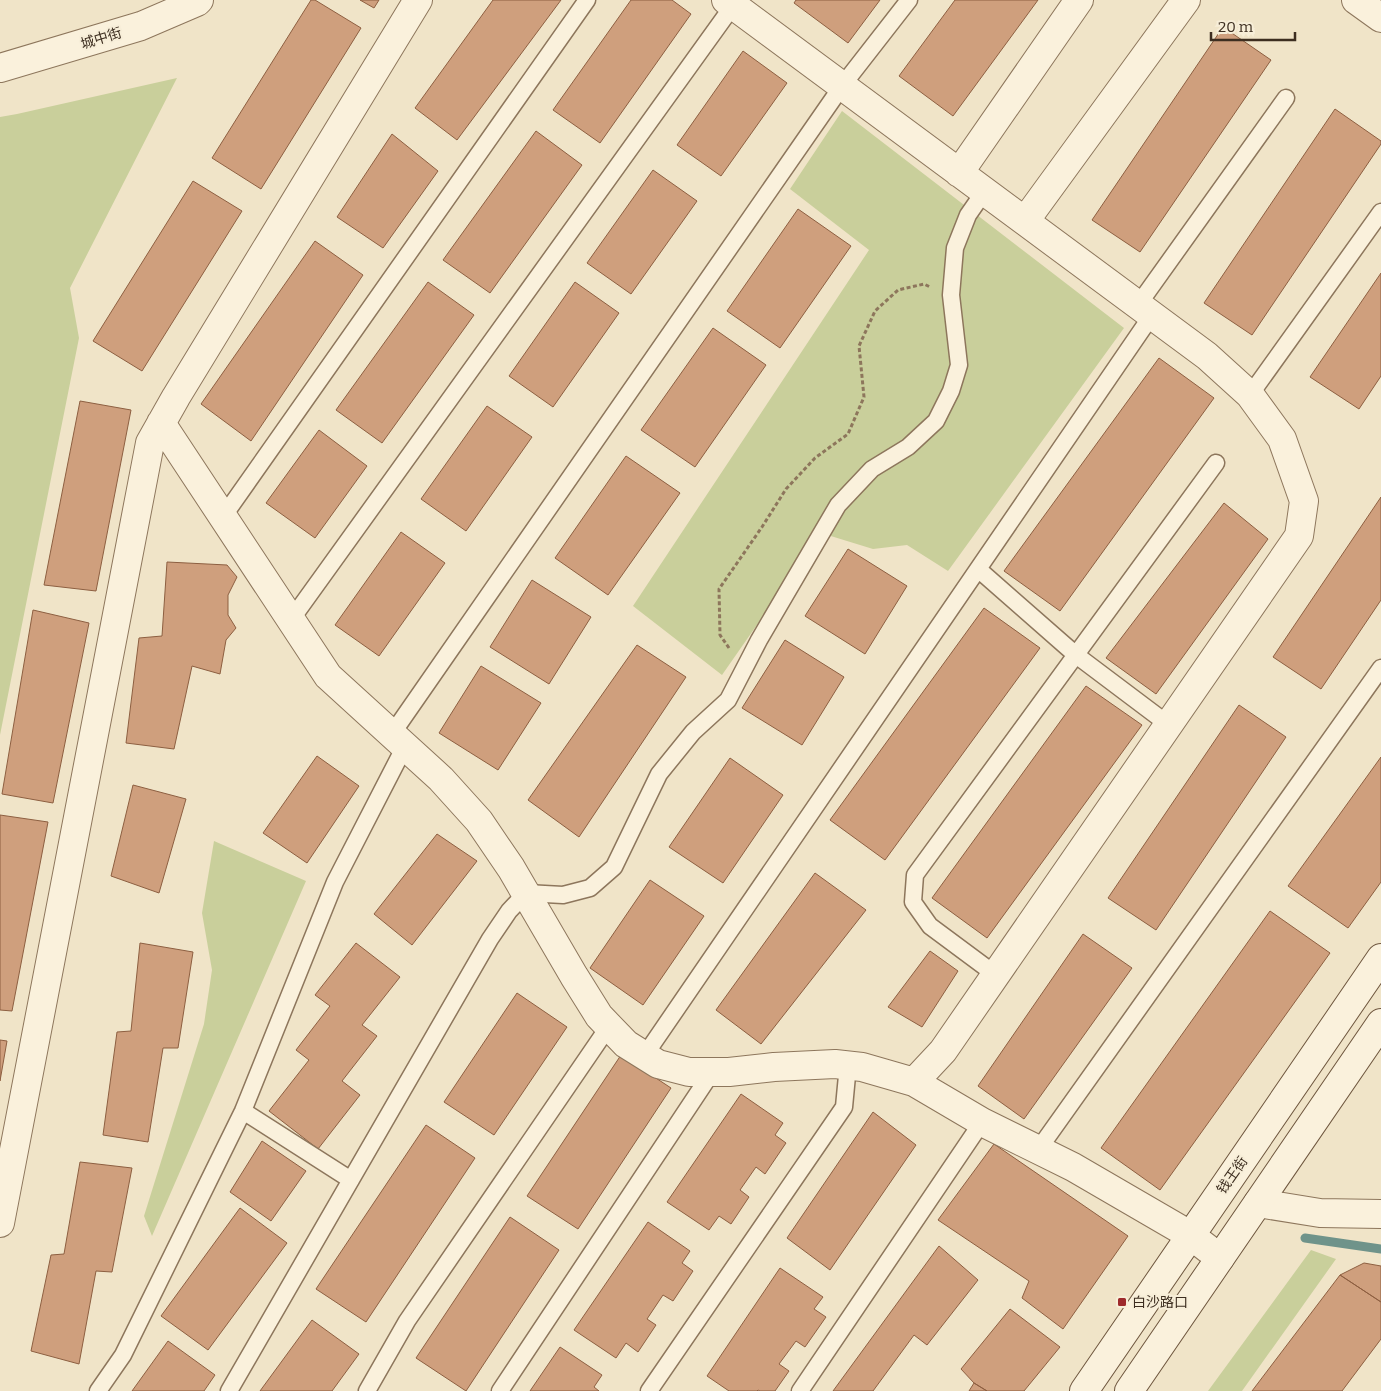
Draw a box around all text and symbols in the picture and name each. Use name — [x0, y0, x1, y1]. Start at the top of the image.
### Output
scale bar — [1211, 10, 1295, 42]
text: 20 m — [1218, 18, 1254, 36]
street label: 城中街 — [79, 24, 124, 53]
street label: 钱王街 — [1213, 1153, 1251, 1197]
place label: 白沙路口 — [1132, 1294, 1188, 1311]
marker: 白沙路口 — [1116, 1296, 1128, 1308]

